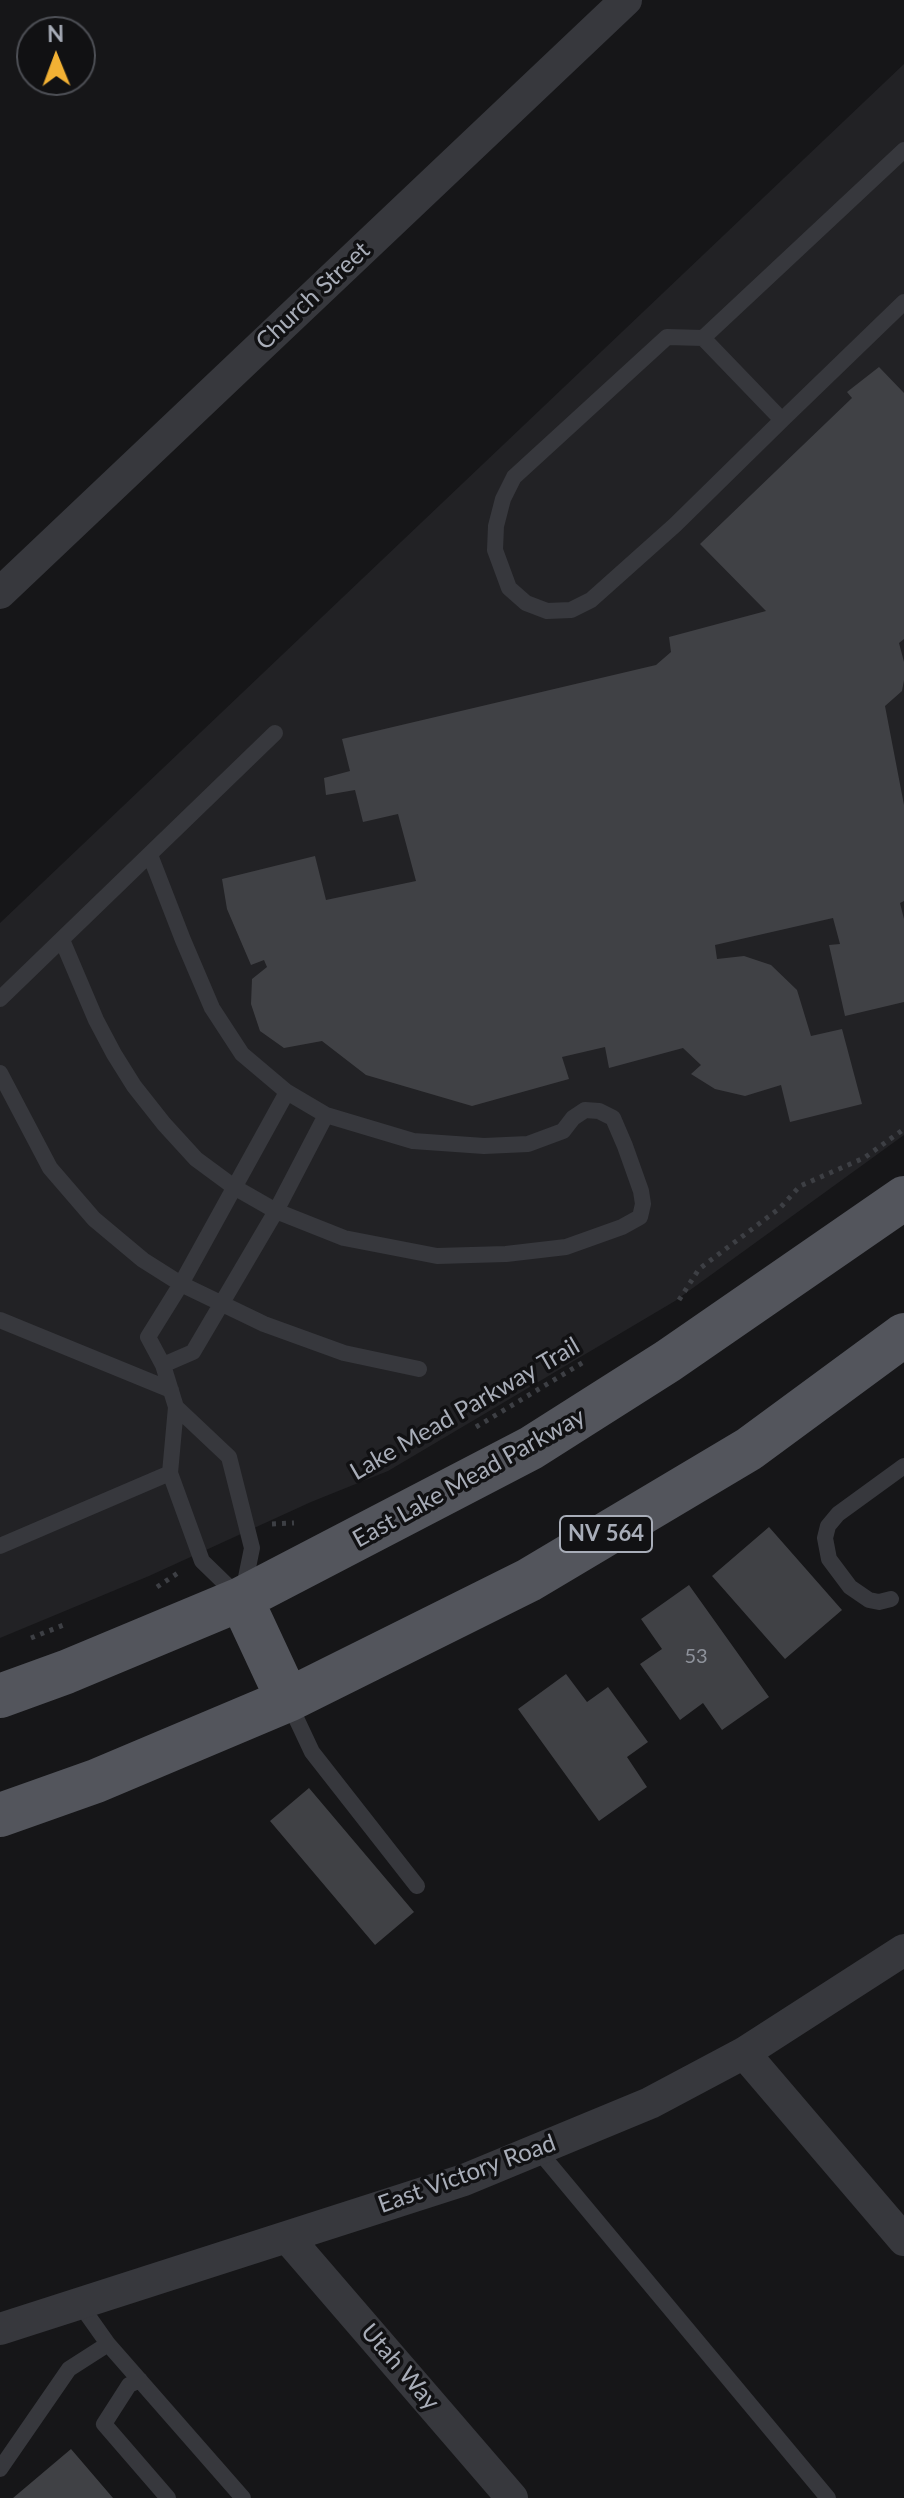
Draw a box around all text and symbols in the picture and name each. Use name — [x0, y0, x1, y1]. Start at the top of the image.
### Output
north arrow — [16, 16, 96, 96]
text: N — [47, 20, 64, 47]
street label: Church Street — [250, 236, 376, 356]
street label: Lake Mead Parkway Trail — [345, 1332, 585, 1486]
street label: East Lake Mead Parkway — [348, 1402, 590, 1554]
road number: NV 564 — [560, 1516, 652, 1552]
house number: 53 — [684, 1645, 708, 1669]
street label: East Victory Road — [374, 2129, 560, 2219]
street label: Utah Way — [355, 2318, 445, 2416]

